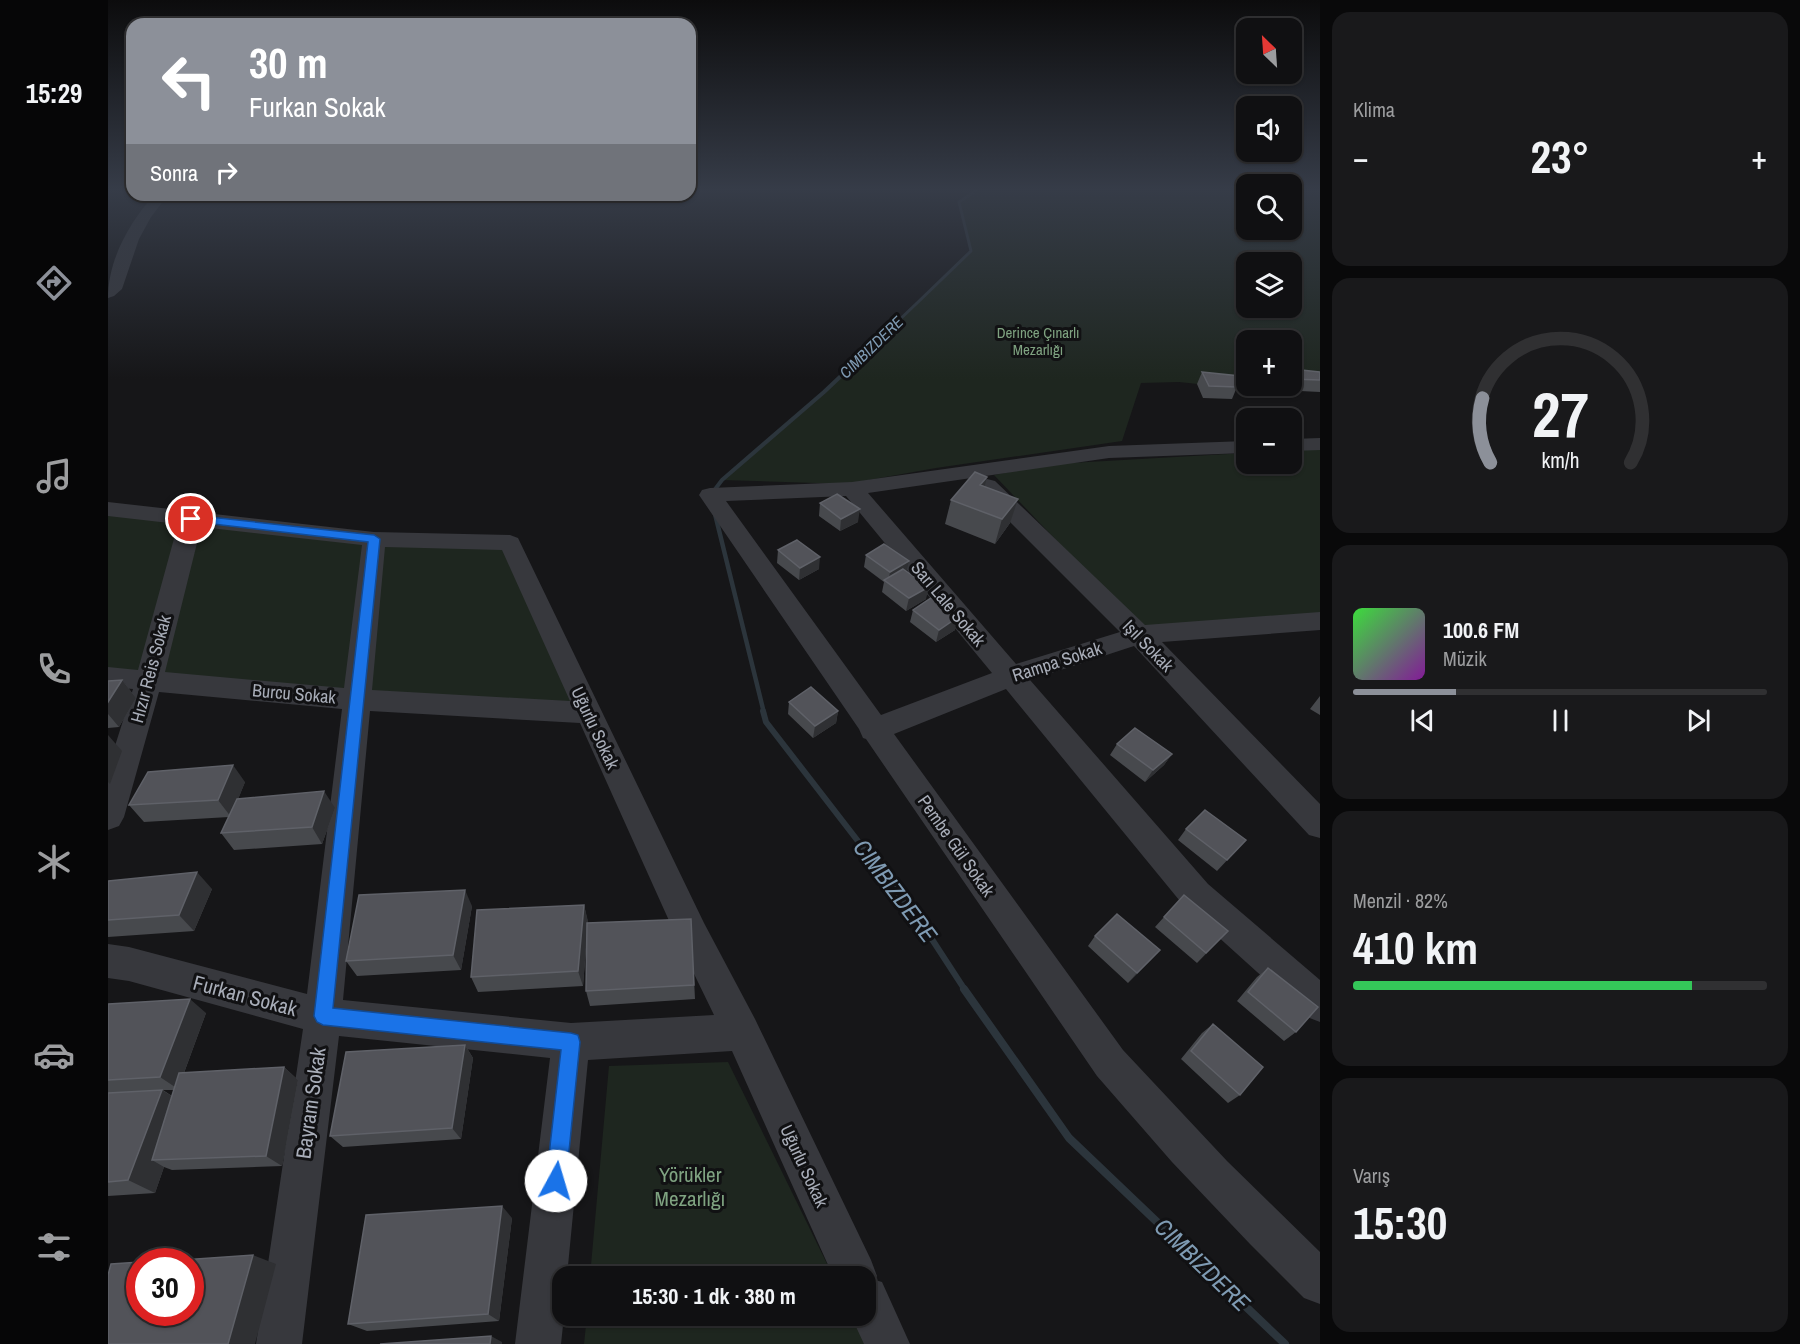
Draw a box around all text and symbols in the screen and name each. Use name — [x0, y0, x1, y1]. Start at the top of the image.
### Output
north arrow — [1236, 18, 1302, 84]
map controls — [1236, 18, 1302, 474]
text: 30 m — [249, 35, 328, 91]
icon: left — [150, 42, 228, 120]
text: 15:29 — [26, 75, 82, 111]
text: Furkan Sokak — [249, 89, 386, 125]
button: sound — [1236, 96, 1302, 162]
text: Klima — [1353, 96, 1395, 123]
text: 23° — [1530, 126, 1590, 187]
text: − — [1353, 135, 1369, 179]
text: + — [1751, 135, 1767, 179]
icon: right — [210, 156, 243, 189]
text: Sonra — [150, 158, 198, 188]
button: search — [1236, 174, 1302, 240]
button: layers — [1236, 252, 1302, 318]
icon: directions — [33, 262, 75, 304]
water label: CIMBIZDERE — [834, 311, 908, 383]
park label: Derince Çınarlı Mezarlığı — [997, 322, 1079, 360]
button: + — [1236, 330, 1302, 396]
text: 27 — [1532, 372, 1588, 456]
button: − — [1236, 408, 1302, 474]
text: km/h — [1541, 446, 1579, 475]
icon: music — [33, 455, 75, 497]
pin — [165, 493, 216, 544]
icon: arrive — [174, 502, 207, 535]
street label: Sarı Lale Sokak — [905, 556, 992, 652]
street label: Hızır Reis Sokak — [124, 612, 177, 726]
street label: Işıl Sokak — [1117, 614, 1180, 678]
text: 100.6 FM — [1443, 615, 1519, 645]
street label: Rampa Sokak — [1009, 635, 1105, 688]
text: Müzik — [1443, 645, 1487, 672]
icon: phone — [33, 648, 75, 690]
street label: Burcu Sokak — [251, 677, 337, 710]
street label: Uğurlu Sokak — [565, 682, 626, 774]
icon: previous — [1406, 704, 1439, 737]
icon: pause — [1544, 704, 1577, 737]
icon: next — [1682, 704, 1715, 737]
street label: Pembe Gül Sokak — [912, 790, 1001, 902]
water label: CIMBIZDERE — [846, 832, 946, 949]
icon: climate — [33, 841, 75, 883]
text: Menzil · 82% — [1353, 887, 1448, 914]
text: 410 km — [1353, 917, 1478, 978]
street label: Furkan Sokak — [190, 968, 301, 1023]
icon: car — [33, 1034, 75, 1076]
street label: Bayram Sokak — [288, 1045, 333, 1160]
street label: Uğurlu Sokak — [774, 1120, 835, 1212]
position arrow — [524, 1149, 588, 1213]
park label: Yörükler Mezarlığı — [655, 1160, 725, 1213]
text: Varış — [1353, 1162, 1390, 1189]
text: 15:30 — [1353, 1192, 1447, 1253]
water label: CIMBIZDERE — [1148, 1211, 1258, 1319]
icon: filters — [33, 1226, 75, 1268]
speed limit sign: 30 — [126, 1248, 204, 1326]
text: 15:30 · 1 dk · 380 m — [632, 1281, 796, 1311]

